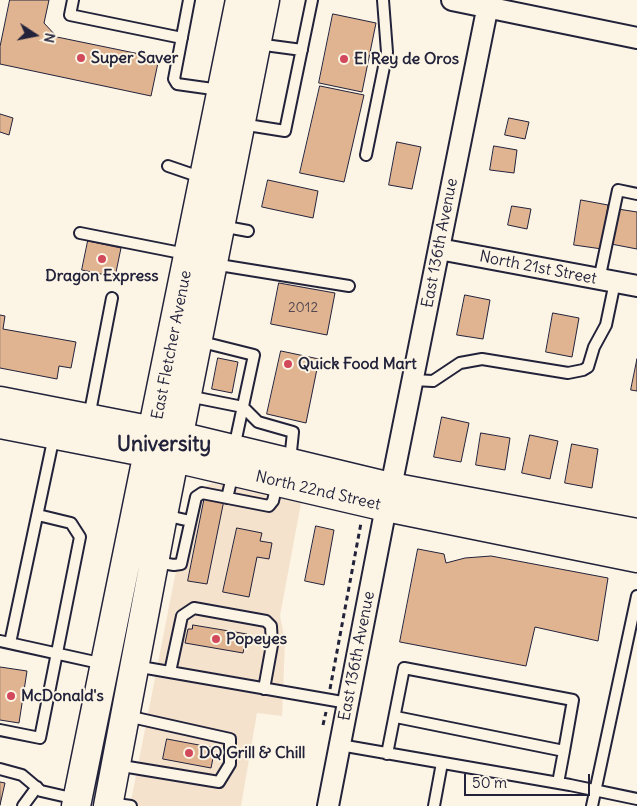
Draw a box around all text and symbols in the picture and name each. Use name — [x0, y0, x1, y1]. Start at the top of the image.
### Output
north arrow — [10, 10, 60, 60]
text: N — [40, 31, 59, 44]
place label: Super Saver — [91, 48, 178, 68]
place label: El Rey de Oros — [354, 49, 459, 69]
marker: Super Saver — [75, 52, 87, 64]
marker: El Rey de Oros — [338, 53, 350, 65]
street label: East 136th Avenue — [418, 177, 462, 309]
street label: North 21st Street — [478, 247, 598, 289]
marker: Dragon Express — [96, 253, 108, 265]
place label: Dragon Express — [45, 266, 159, 286]
street label: East Fletcher Avenue — [148, 269, 196, 421]
house number: 2012 — [288, 300, 318, 316]
place label: Quick Food Mart — [298, 354, 417, 374]
marker: Quick Food Mart — [282, 358, 294, 370]
district label: University — [117, 432, 211, 458]
street label: North 22nd Street — [254, 467, 382, 515]
street label: East 136th Avenue — [335, 590, 379, 722]
place label: Popeyes — [226, 629, 287, 649]
marker: Popeyes — [210, 633, 222, 645]
place label: McDonald's — [21, 686, 104, 706]
marker: McDonald's — [5, 690, 17, 702]
place label: DQ Grill & Chill — [199, 743, 305, 763]
marker: DQ Grill & Chill — [183, 747, 195, 759]
scale bar — [467, 764, 593, 796]
text: 50 m — [472, 773, 507, 792]

